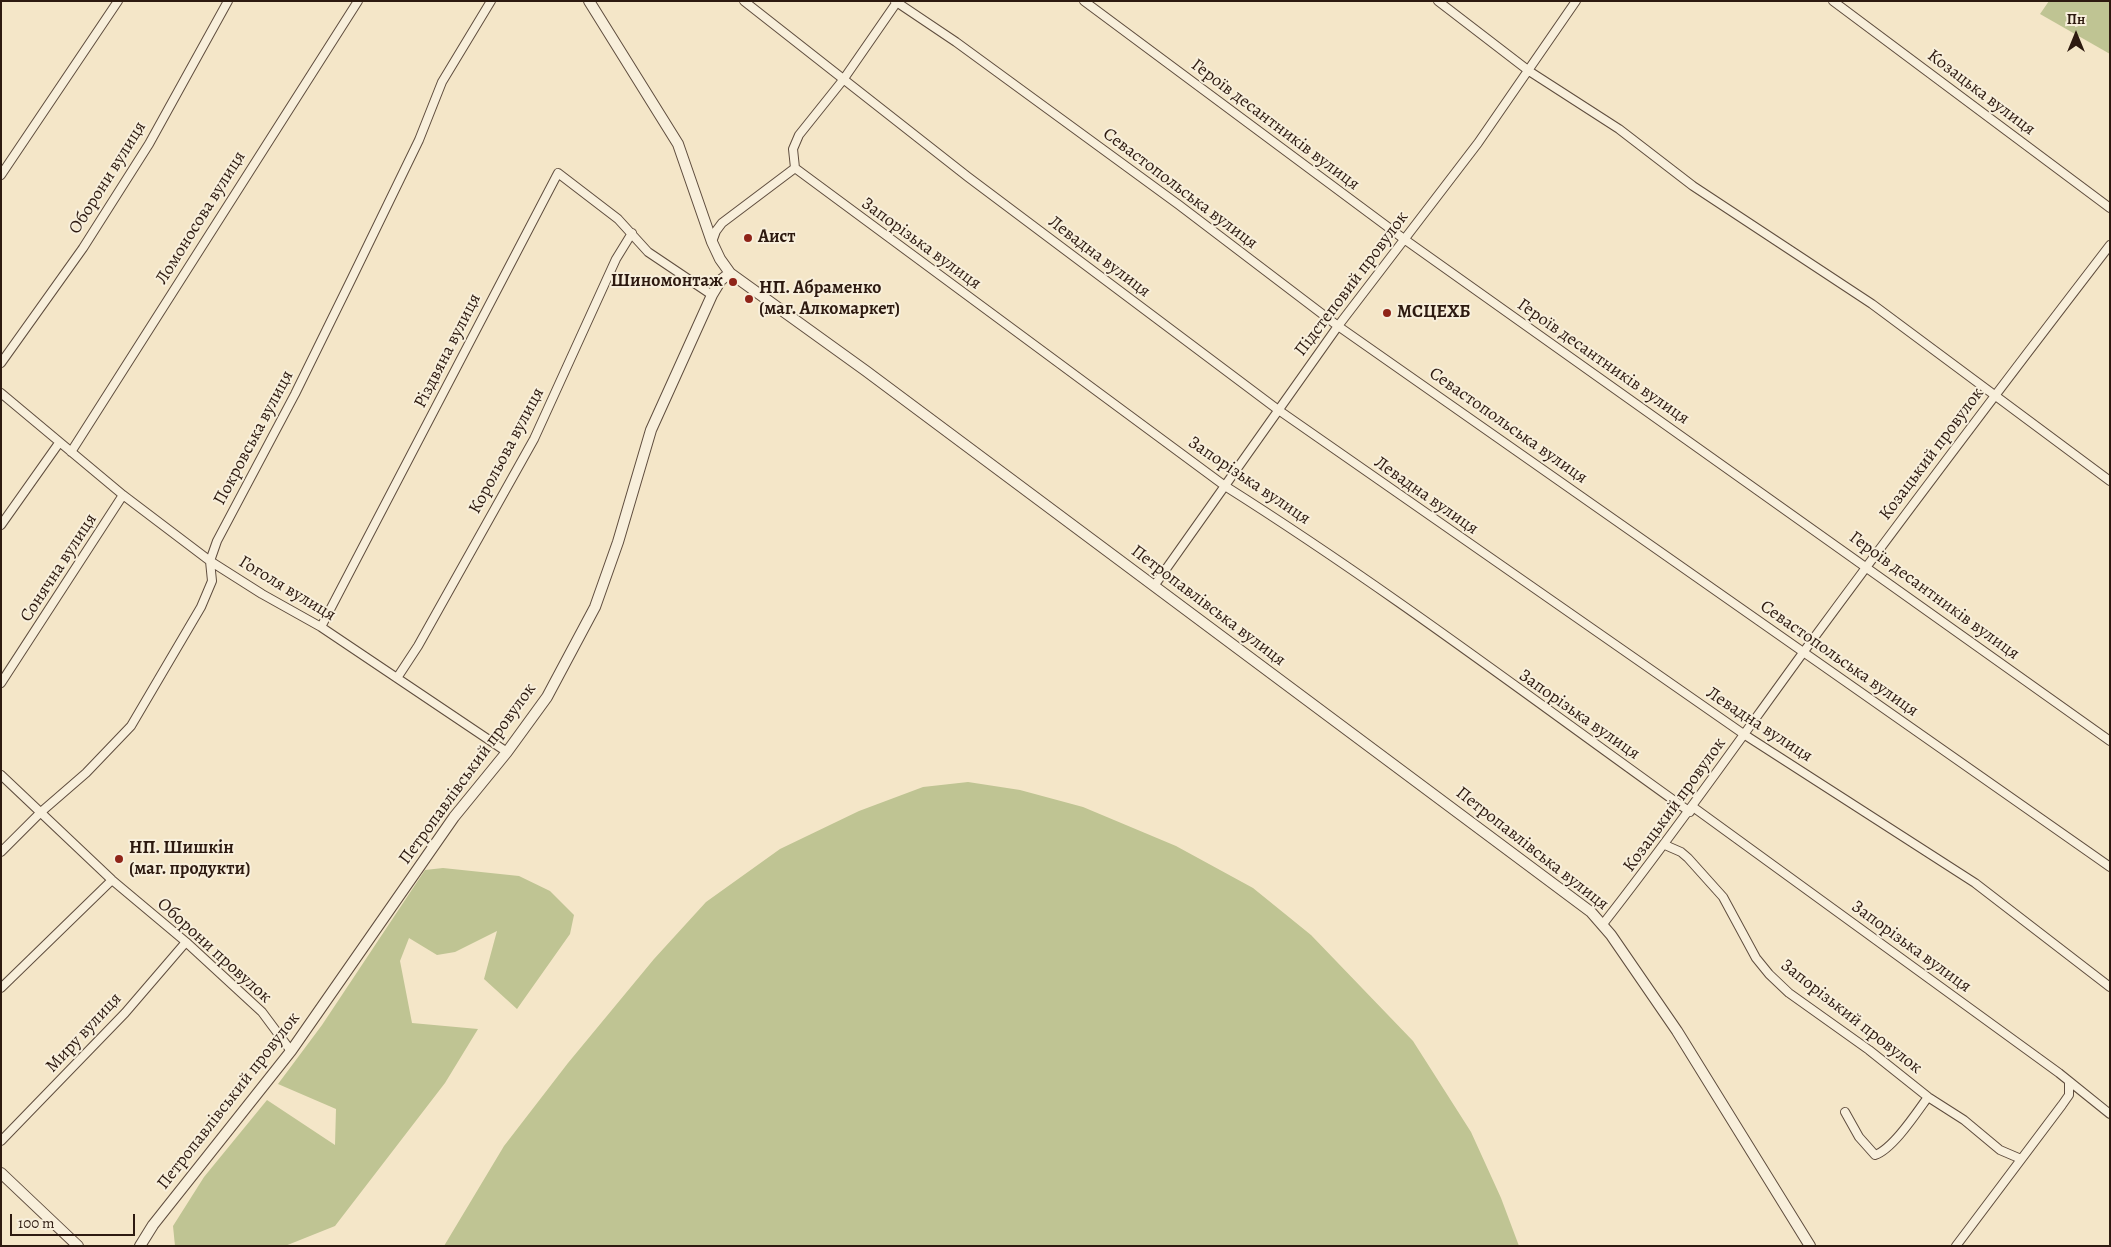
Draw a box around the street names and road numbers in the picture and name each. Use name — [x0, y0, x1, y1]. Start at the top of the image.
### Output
street label: Козацька вулиця — [1923, 45, 2039, 141]
street label: Героїв десантників вулиця — [1186, 55, 1364, 195]
street label: Оборони вулиця — [65, 118, 151, 238]
street label: Севастопольська вулиця — [1098, 124, 1262, 254]
street label: Ломоносова вулиця — [151, 147, 251, 289]
street label: Запорізька вулиця — [857, 193, 985, 295]
street label: Підстеповий провулок — [1290, 207, 1414, 361]
street label: Левадна вулиця — [1044, 212, 1154, 302]
street label: Різдвяна вулиця — [410, 290, 486, 412]
street label: Героїв десантників вулиця — [1513, 294, 1693, 430]
street label: Севастопольська вулиця — [1425, 363, 1591, 489]
street label: Покровська вулиця — [209, 367, 299, 509]
street label: Козацький провулок — [1875, 383, 1989, 525]
street label: Корольова вулиця — [465, 384, 549, 518]
street label: Запорізька вулиця — [1184, 432, 1314, 530]
street label: Левадна вулиця — [1370, 452, 1482, 540]
street label: Сонячна вулиця — [16, 510, 102, 626]
street label: Героїв десантників вулиця — [1845, 527, 2023, 665]
street label: Петропавлівська вулиця — [1126, 541, 1290, 671]
street label: Гоголя вулиця — [235, 552, 339, 626]
street label: Севастопольська вулиця — [1756, 596, 1922, 722]
street label: Запорізька вулиця — [1514, 665, 1644, 765]
street label: Петропавлівський провулок — [395, 679, 541, 869]
street label: Левадна вулиця — [1702, 683, 1816, 767]
street label: Козацький провулок — [1619, 734, 1731, 876]
street label: Петропавлівська вулиця — [1451, 783, 1613, 915]
street label: Оборони провулок — [152, 894, 276, 1008]
street label: Запорізька вулиця — [1847, 896, 1975, 998]
street label: Запорізький провулок — [1776, 955, 1926, 1079]
street label: Миру вулиця — [42, 989, 126, 1077]
street label: Петропавлівський провулок — [153, 1008, 305, 1194]

